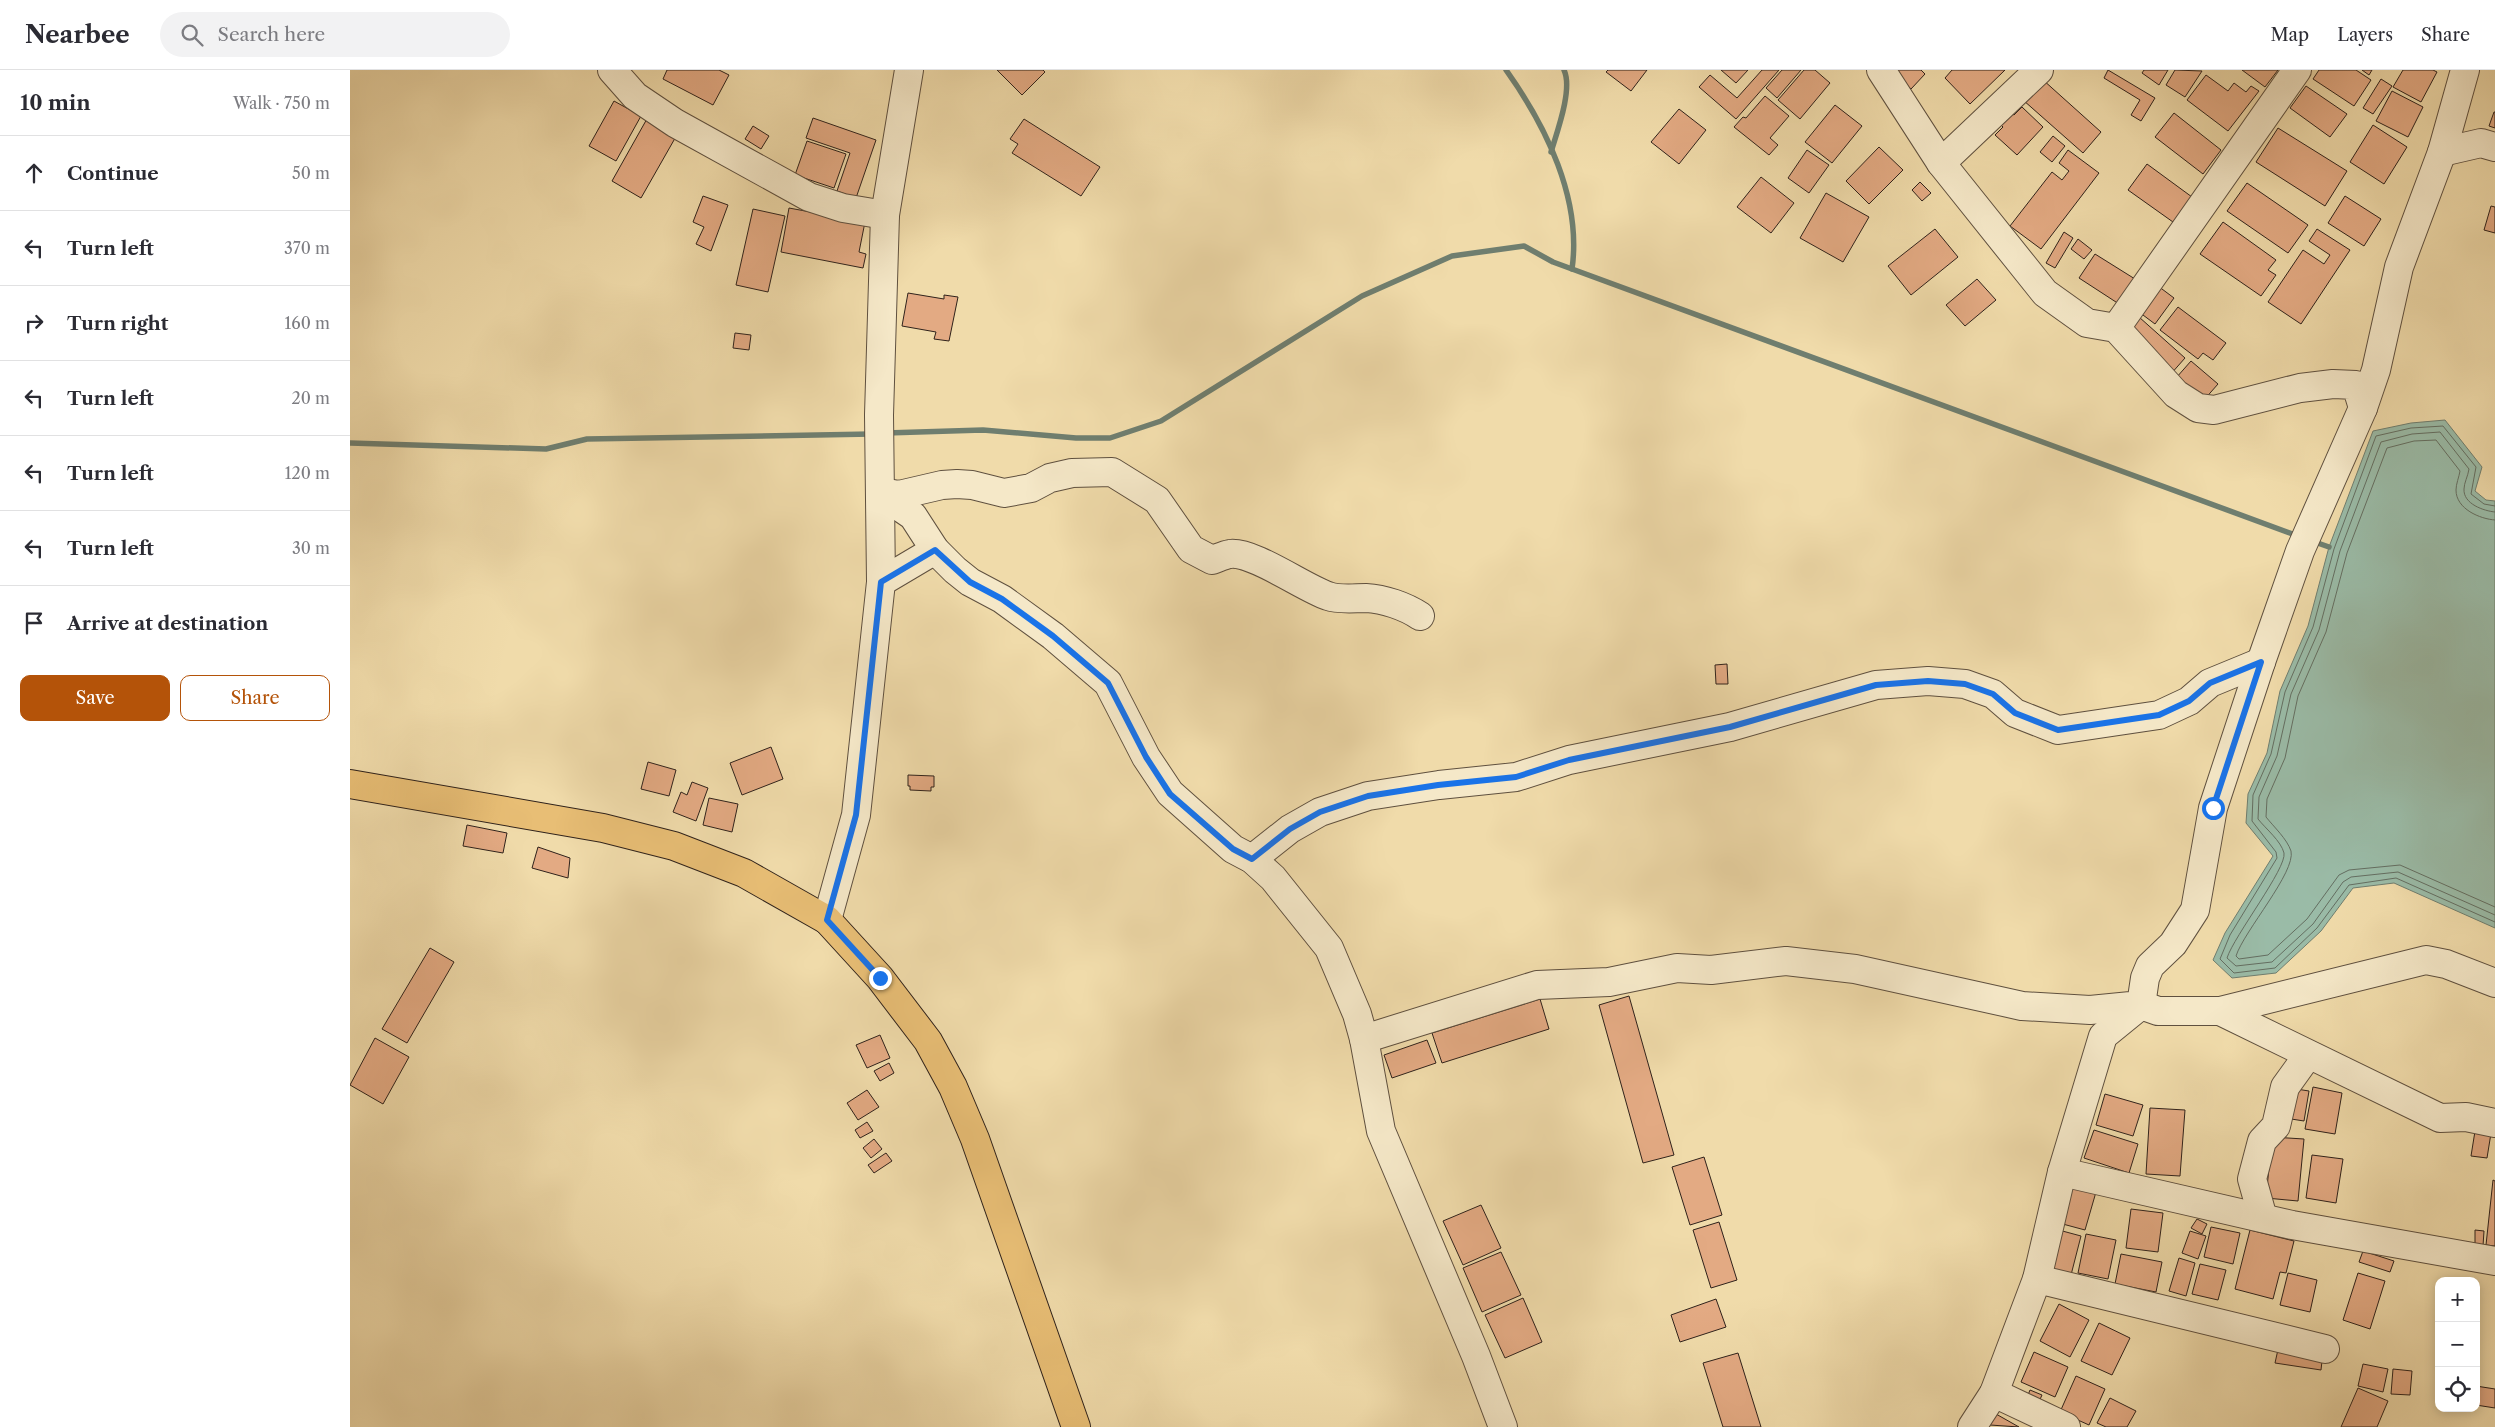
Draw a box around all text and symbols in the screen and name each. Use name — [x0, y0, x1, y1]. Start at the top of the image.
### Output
search box — [160, 12, 510, 57]
text: Nearbee — [25, 20, 130, 49]
icon: search — [178, 21, 206, 49]
text: Search here — [218, 23, 325, 46]
text: Map — [2271, 24, 2309, 46]
text: Layers — [2337, 24, 2393, 46]
text: Share — [2421, 24, 2470, 46]
text: 10 min — [20, 90, 91, 115]
text: Walk · 750 m — [233, 93, 330, 113]
icon: ahead — [20, 159, 48, 187]
text: Continue — [67, 162, 159, 185]
text: 50 m — [292, 163, 330, 183]
icon: left — [20, 234, 48, 262]
text: Turn left — [67, 237, 154, 260]
text: 370 m — [284, 238, 330, 258]
icon: right — [20, 309, 48, 337]
text: Turn right — [67, 312, 168, 335]
text: 160 m — [285, 313, 330, 333]
icon: left — [20, 384, 48, 412]
text: Turn left — [67, 387, 154, 410]
text: 20 m — [291, 388, 330, 408]
icon: left — [20, 459, 48, 487]
text: Turn left — [67, 462, 154, 485]
text: 120 m — [285, 463, 330, 483]
icon: left — [20, 534, 48, 562]
text: Turn left — [67, 537, 154, 560]
text: 30 m — [292, 538, 330, 558]
icon: arrive — [20, 609, 48, 637]
text: Arrive at destination — [67, 612, 268, 635]
button: Save — [20, 675, 170, 721]
button: Share — [180, 675, 330, 721]
route start — [2202, 797, 2225, 820]
route end — [869, 967, 892, 990]
map controls — [2435, 1277, 2480, 1412]
button: + — [2435, 1277, 2480, 1322]
button: − — [2435, 1322, 2480, 1367]
button: locate — [2435, 1367, 2480, 1412]

